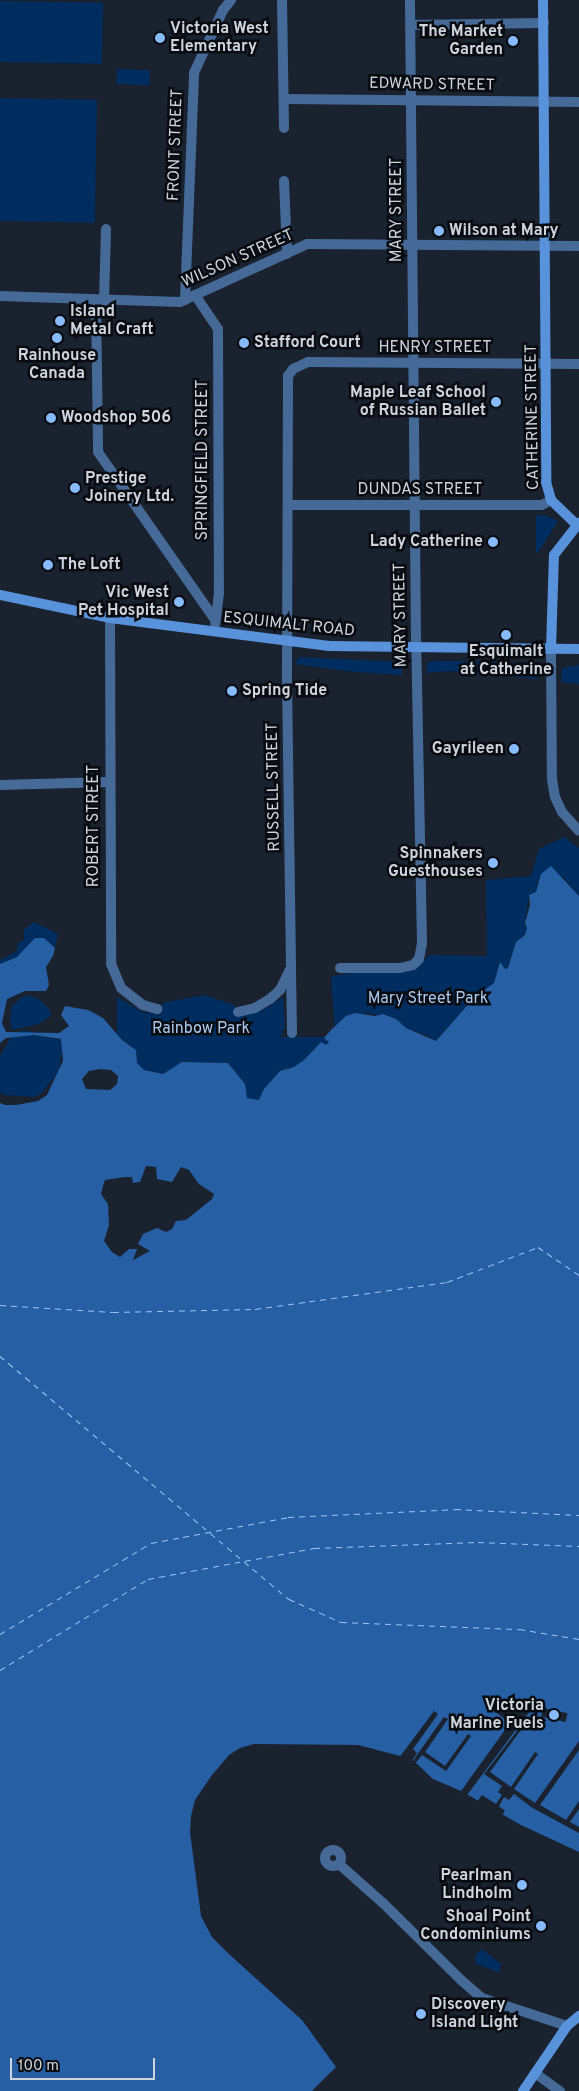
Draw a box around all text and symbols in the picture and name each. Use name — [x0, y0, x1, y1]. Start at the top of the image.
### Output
place label: Victoria West Elementary — [170, 19, 269, 57]
place label: The Market Garden — [419, 22, 503, 60]
marker: Victoria West Elementary — [154, 32, 166, 44]
marker: The Market Garden — [507, 35, 519, 47]
street label: EDWARD STREET — [369, 74, 495, 96]
street label: FRONT STREET — [164, 88, 188, 202]
street label: MARY STREET — [387, 157, 407, 263]
place label: Wilson at Mary — [449, 221, 559, 241]
marker: Wilson at Mary — [433, 225, 445, 237]
street label: WILSON STREET — [179, 226, 297, 292]
place label: Island Metal Craft — [70, 302, 154, 340]
marker: Island Metal Craft — [54, 315, 66, 327]
marker: Rainhouse Canada — [51, 332, 63, 344]
place label: Stafford Court — [254, 333, 361, 353]
marker: Stafford Court — [238, 337, 250, 349]
street label: HENRY STREET — [378, 338, 492, 358]
street label: CATHERINE STREET — [522, 344, 544, 490]
place label: Rainhouse Canada — [18, 346, 96, 384]
street label: SPRINGFIELD STREET — [193, 379, 213, 541]
place label: Maple Leaf School of Russian Ballet — [350, 383, 486, 421]
marker: Maple Leaf School of Russian Ballet — [490, 396, 502, 408]
place label: Woodshop 506 — [61, 408, 171, 428]
marker: Woodshop 506 — [45, 412, 57, 424]
place label: Prestige Joinery Ltd. — [85, 469, 174, 507]
street label: DUNDAS STREET — [358, 480, 482, 500]
marker: Prestige Joinery Ltd. — [69, 482, 81, 494]
place label: Lady Catherine — [370, 532, 483, 552]
marker: Lady Catherine — [487, 536, 499, 548]
place label: The Loft — [58, 555, 121, 575]
marker: The Loft — [42, 559, 54, 571]
street label: MARY STREET — [390, 562, 412, 668]
place label: Vic West Pet Hospital — [78, 583, 169, 621]
marker: Vic West Pet Hospital — [173, 596, 185, 608]
street label: ESQUIMALT ROAD — [222, 608, 356, 642]
marker: Esquimalt at Catherine — [500, 629, 512, 641]
place label: Esquimalt at Catherine — [460, 642, 552, 680]
place label: Spring Tide — [242, 681, 327, 701]
marker: Spring Tide — [226, 685, 238, 697]
street label: RUSSELL STREET — [263, 722, 285, 852]
place label: Gayrileen — [432, 739, 504, 759]
marker: Gayrileen — [508, 743, 520, 755]
street label: ROBERT STREET — [84, 764, 104, 888]
place label: Spinnakers Guesthouses — [388, 844, 483, 882]
marker: Spinnakers Guesthouses — [487, 857, 499, 869]
park label: Mary Street Park — [368, 989, 488, 1009]
park label: Rainbow Park — [152, 1019, 250, 1039]
place label: Victoria Marine Fuels — [450, 1696, 544, 1734]
marker: Victoria Marine Fuels — [548, 1709, 560, 1721]
place label: Pearlman Lindholm — [440, 1866, 512, 1904]
marker: Pearlman Lindholm — [516, 1879, 528, 1891]
place label: Shoal Point Condominiums — [420, 1907, 531, 1945]
marker: Shoal Point Condominiums — [535, 1920, 547, 1932]
place label: Discovery Island Light — [431, 1995, 518, 2033]
marker: Discovery Island Light — [415, 2008, 427, 2020]
scale bar — [12, 2048, 158, 2080]
text: 100 m — [18, 2057, 59, 2076]

